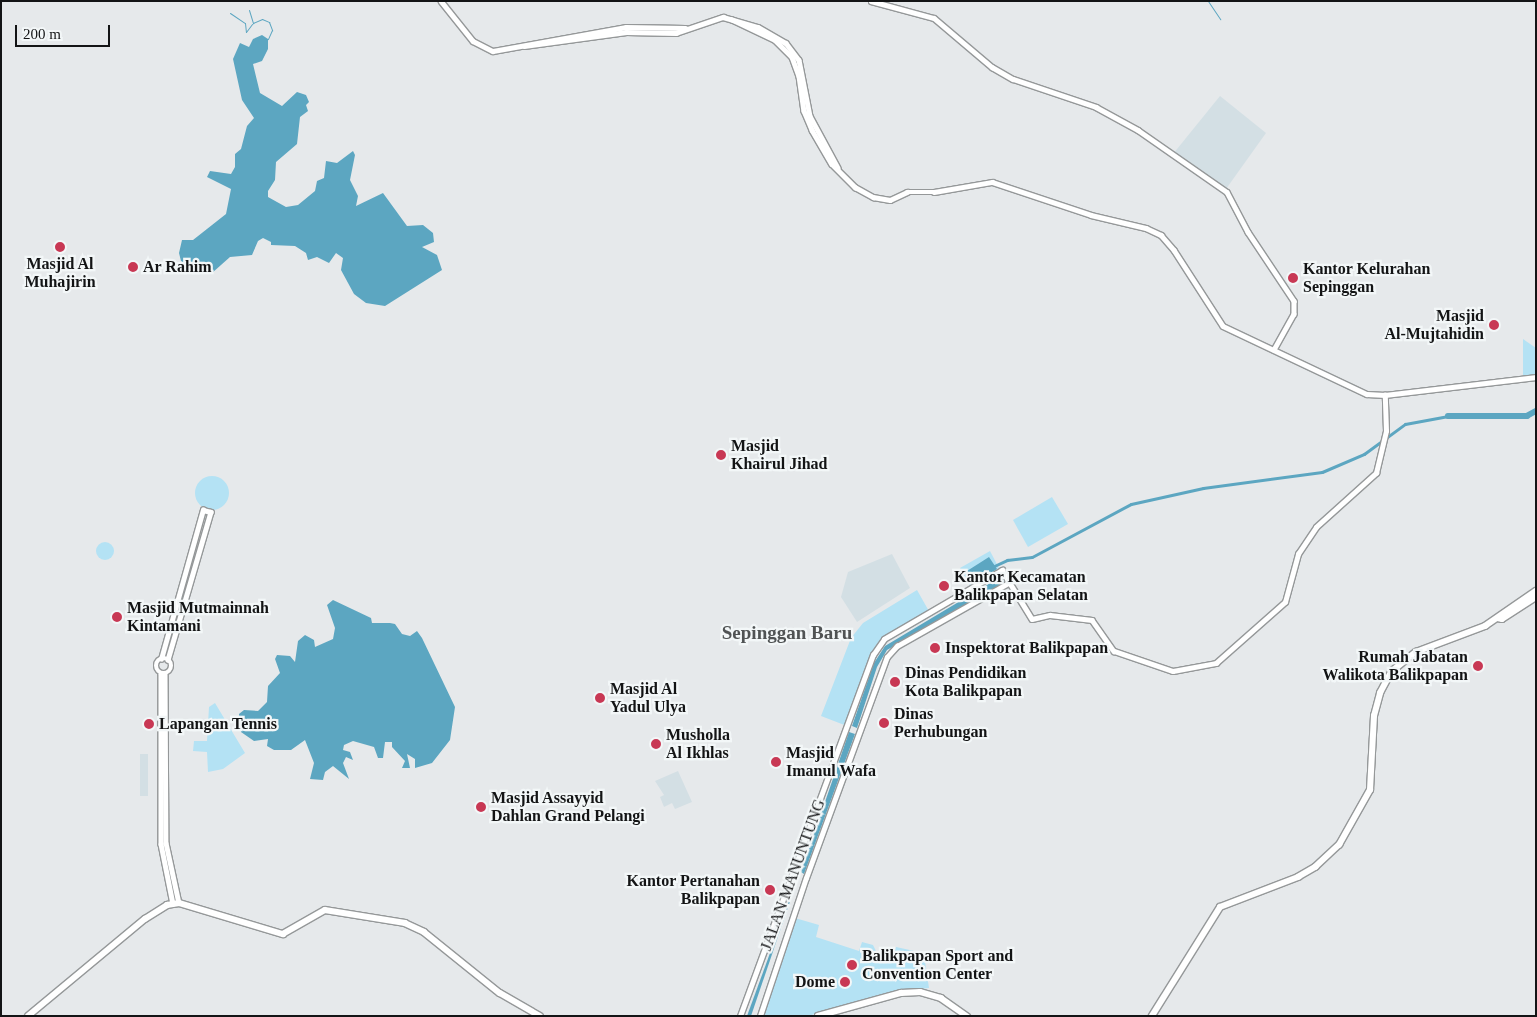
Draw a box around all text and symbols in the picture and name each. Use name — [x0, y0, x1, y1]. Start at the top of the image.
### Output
scale bar — [18, 15, 112, 47]
text: 200 m — [23, 26, 61, 42]
marker: Masjid Al Muhajirin — [54, 241, 66, 253]
place label: Masjid Al Muhajirin — [24, 254, 96, 292]
place label: Ar Rahim — [143, 257, 212, 277]
place label: Kantor Kelurahan Sepinggan — [1303, 259, 1431, 297]
marker: Ar Rahim — [127, 261, 139, 273]
marker: Kantor Kelurahan Sepinggan — [1287, 272, 1299, 284]
place label: Masjid Al-Mujtahidin — [1384, 306, 1484, 344]
marker: Masjid Al-Mujtahidin — [1488, 319, 1500, 331]
place label: Masjid Khairul Jihad — [731, 436, 827, 474]
marker: Masjid Khairul Jihad — [715, 449, 727, 461]
place label: Kantor Kecamatan Balikpapan Selatan — [954, 567, 1088, 605]
marker: Kantor Kecamatan Balikpapan Selatan — [938, 580, 950, 592]
place label: Masjid Mutmainnah Kintamani — [127, 598, 269, 636]
marker: Masjid Mutmainnah Kintamani — [111, 611, 123, 623]
district label: Sepinggan Baru — [722, 622, 852, 644]
place label: Inspektorat Balikpapan — [945, 638, 1108, 658]
marker: Inspektorat Balikpapan — [929, 642, 941, 654]
place label: Rumah Jabatan Walikota Balikpapan — [1323, 647, 1468, 685]
marker: Rumah Jabatan Walikota Balikpapan — [1472, 660, 1484, 672]
place label: Dinas Pendidikan Kota Balikpapan — [905, 663, 1026, 701]
marker: Dinas Pendidikan Kota Balikpapan — [889, 676, 901, 688]
place label: Masjid Al Yadul Ulya — [610, 679, 686, 717]
marker: Masjid Al Yadul Ulya — [594, 692, 606, 704]
place label: Dinas Perhubungan — [894, 704, 987, 742]
place label: Lapangan Tennis — [159, 714, 277, 734]
marker: Dinas Perhubungan — [878, 717, 890, 729]
marker: Lapangan Tennis — [143, 718, 155, 730]
place label: Musholla Al Ikhlas — [666, 725, 730, 763]
marker: Musholla Al Ikhlas — [650, 738, 662, 750]
place label: Masjid Imanul Wafa — [786, 743, 876, 781]
marker: Masjid Imanul Wafa — [770, 756, 782, 768]
place label: Masjid Assayyid Dahlan Grand Pelangi — [491, 788, 645, 826]
street label: JALAN MANUNTUNG — [757, 797, 829, 953]
marker: Masjid Assayyid Dahlan Grand Pelangi — [475, 801, 487, 813]
place label: Kantor Pertanahan Balikpapan — [626, 871, 760, 909]
marker: Kantor Pertanahan Balikpapan — [764, 884, 776, 896]
place label: Balikpapan Sport and Convention Center — [862, 946, 1013, 984]
marker: Balikpapan Sport and Convention Center — [846, 959, 858, 971]
place label: Dome — [795, 972, 835, 992]
marker: Dome — [839, 976, 851, 988]

